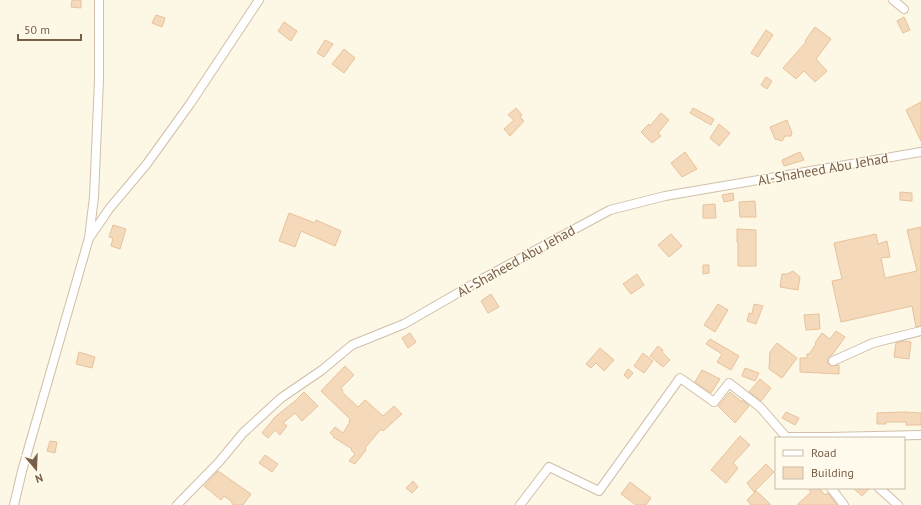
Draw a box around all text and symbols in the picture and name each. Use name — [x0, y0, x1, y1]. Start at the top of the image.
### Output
scale bar — [18, 16, 81, 42]
text: 50 m — [24, 22, 50, 37]
street label: Al-Shaheed Abu Jehad — [756, 149, 890, 189]
street label: Al-Shaheed Abu Jehad — [454, 221, 578, 301]
legend — [775, 437, 905, 489]
text: Road — [811, 445, 836, 460]
north arrow — [16, 449, 56, 489]
text: Building — [811, 465, 854, 480]
text: N — [34, 471, 45, 486]

